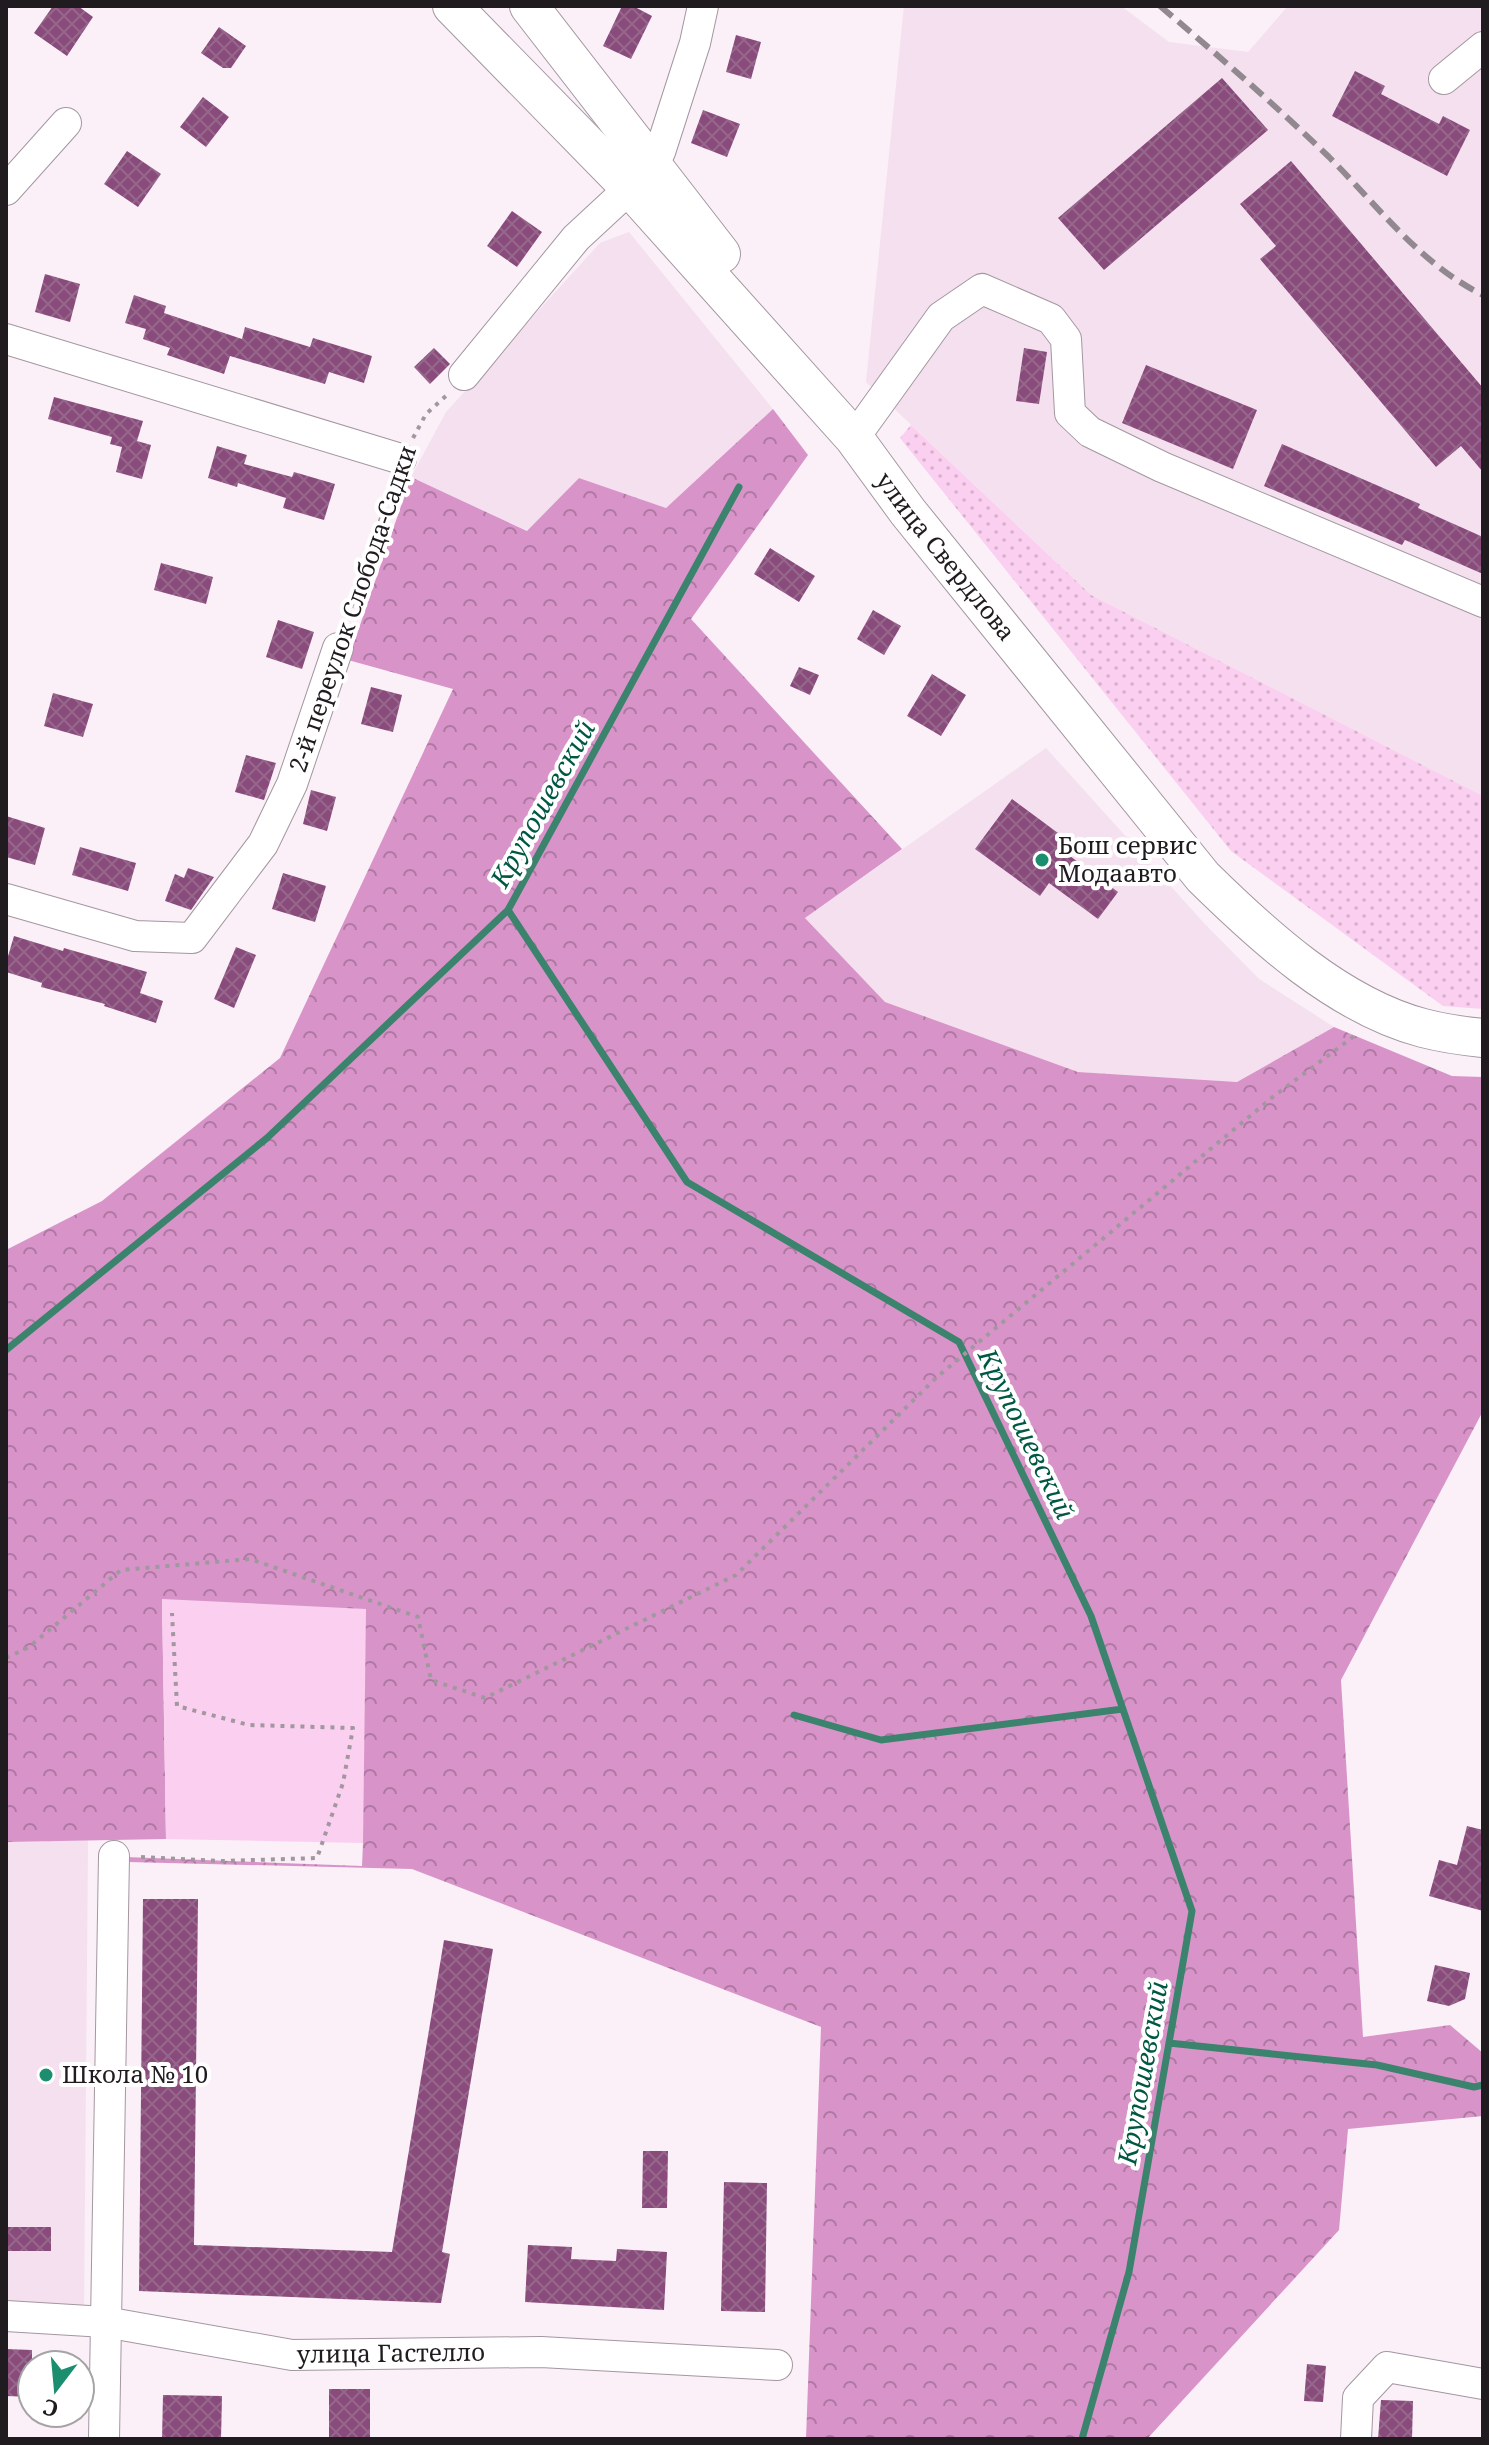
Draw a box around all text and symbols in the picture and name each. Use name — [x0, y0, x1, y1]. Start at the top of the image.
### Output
street label: 2-й переулок Слобода-Садки — [280, 441, 423, 776]
street label: улица Свердлова — [869, 465, 1024, 647]
water label: Крупошевский — [481, 714, 603, 894]
place label: Бош сервис Модаавто — [1058, 828, 1197, 889]
marker: Бош сервис Модаавто — [1033, 851, 1051, 869]
water label: Крупошевский — [970, 1341, 1084, 1525]
water label: Крупошевский — [1108, 1978, 1176, 2168]
place label: Школа № 10 — [62, 2057, 208, 2090]
marker: Школа № 10 — [37, 2066, 55, 2084]
street label: улица Гастелло — [297, 2335, 485, 2370]
north arrow — [16, 2349, 96, 2429]
text: С — [39, 2393, 61, 2426]

